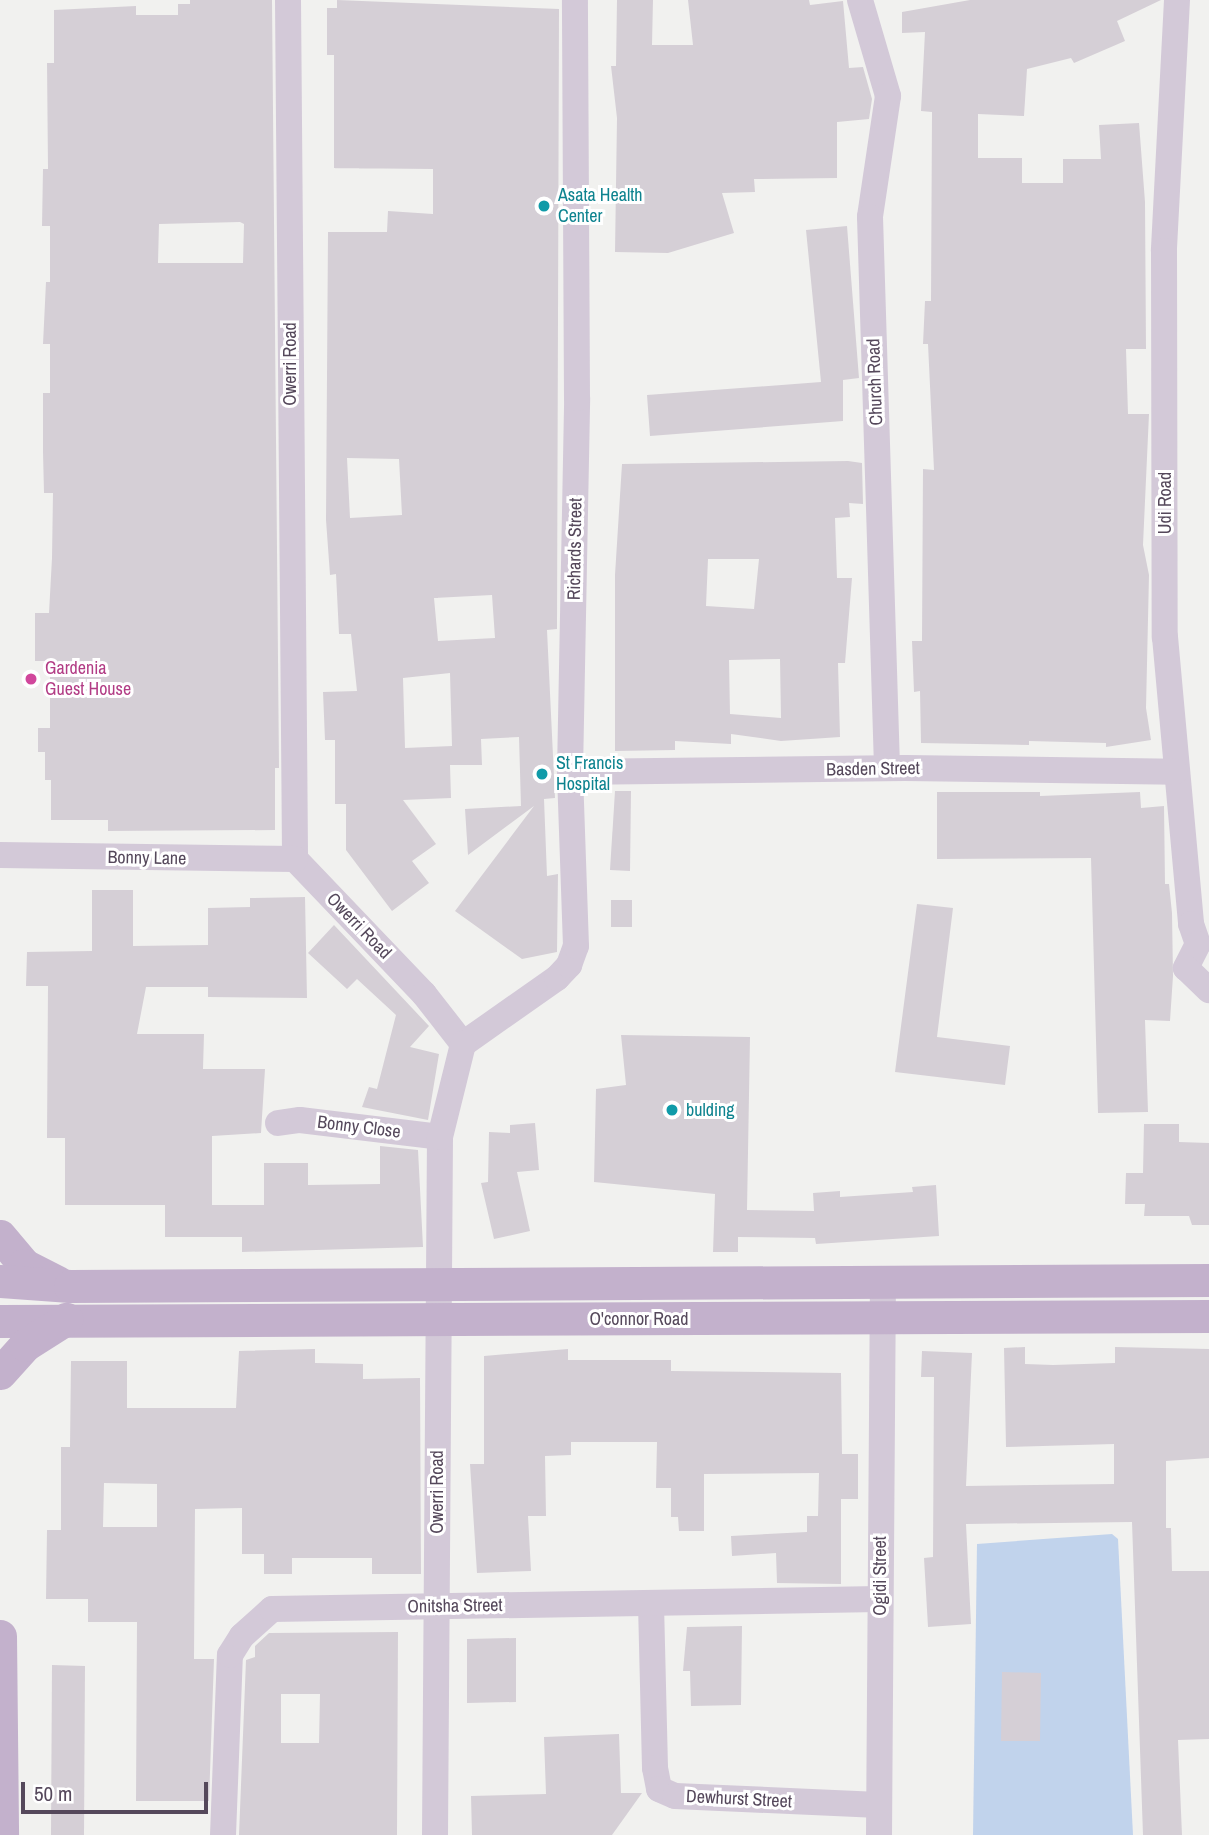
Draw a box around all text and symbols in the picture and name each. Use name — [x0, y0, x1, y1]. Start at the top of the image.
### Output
place label: Asata Health Center — [558, 185, 643, 228]
marker: Asata Health Center — [536, 198, 552, 214]
street label: Owerri Road — [279, 322, 301, 406]
street label: Church Road — [863, 338, 887, 426]
street label: Udi Road — [1154, 472, 1176, 534]
street label: Richards Street — [563, 498, 587, 600]
place label: Gardenia Guest House — [45, 658, 131, 700]
marker: Gardenia Guest House — [23, 671, 39, 687]
place label: St Francis Hospital — [556, 753, 623, 796]
street label: Basden Street — [826, 757, 920, 781]
marker: St Francis Hospital — [534, 766, 550, 782]
street label: Bonny Lane — [107, 847, 187, 869]
street label: Owerri Road — [322, 888, 396, 964]
place label: bulding — [686, 1099, 734, 1121]
marker: bulding — [664, 1102, 680, 1118]
street label: Bonny Close — [316, 1111, 402, 1143]
street label: O'connor Road — [590, 1308, 688, 1330]
street label: Owerri Road — [426, 1450, 448, 1534]
street label: Ogidi Street — [869, 1536, 891, 1616]
street label: Onitsha Street — [407, 1594, 503, 1618]
scale bar — [24, 1769, 212, 1813]
text: 50 m — [34, 1779, 72, 1808]
street label: Dewhurst Street — [686, 1785, 792, 1813]

